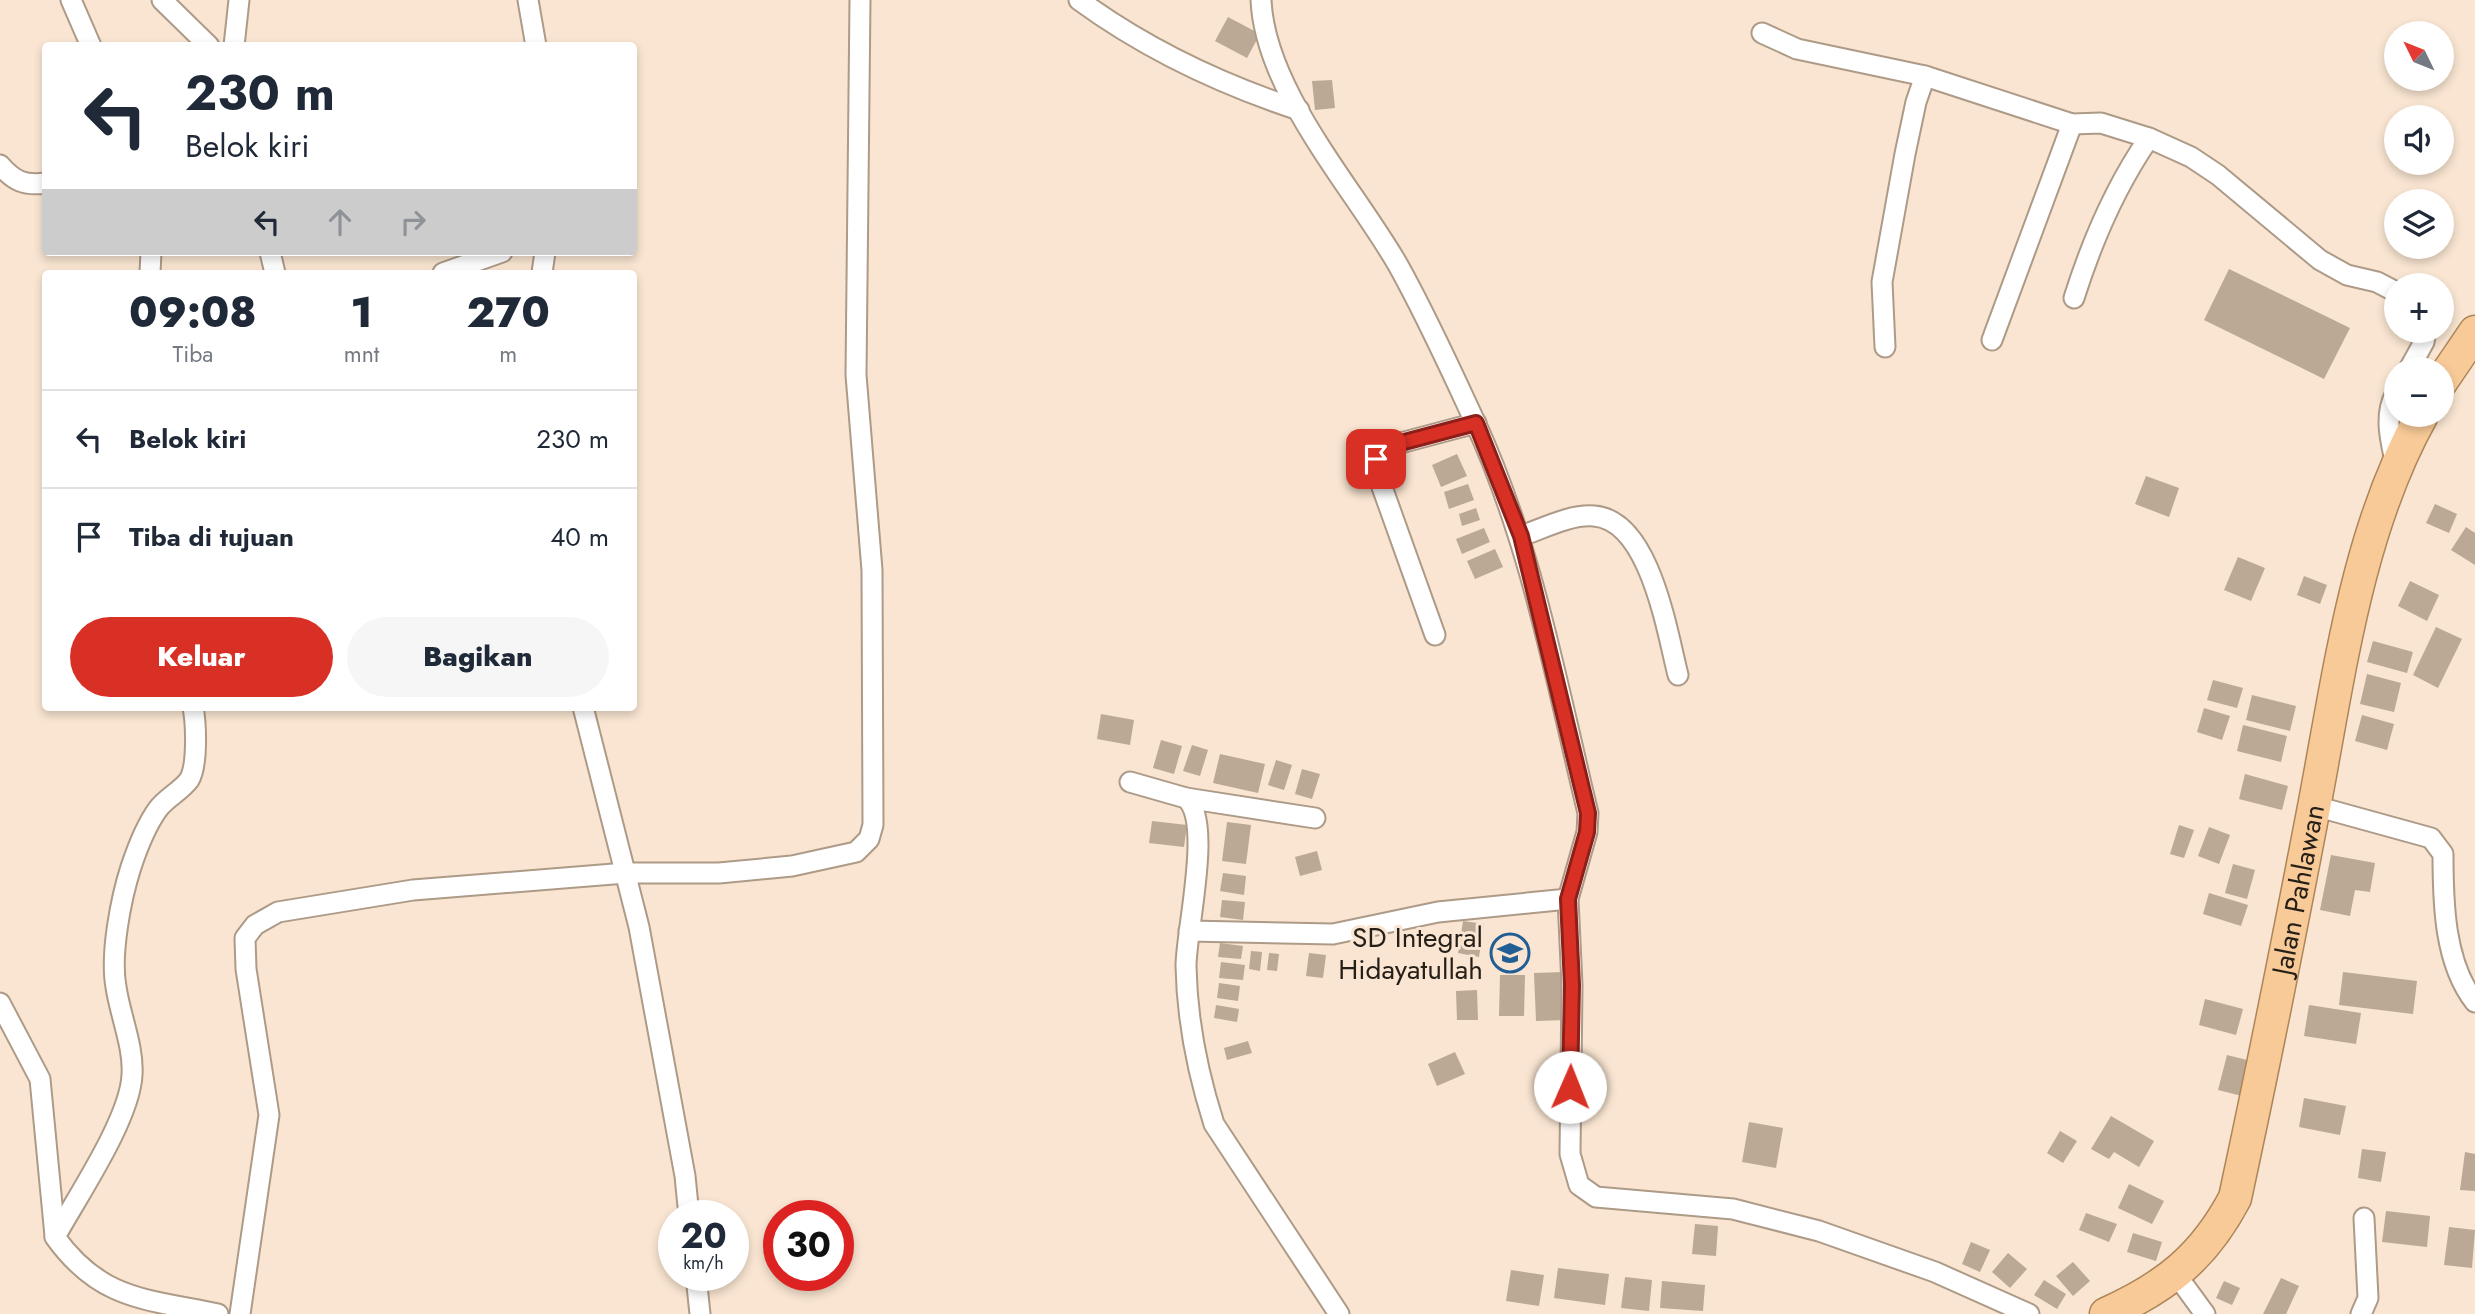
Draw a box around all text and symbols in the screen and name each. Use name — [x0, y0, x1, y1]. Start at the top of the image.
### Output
north arrow — [2384, 21, 2454, 91]
map controls — [2384, 21, 2454, 427]
text: 230 m — [185, 58, 335, 128]
icon: left — [70, 70, 161, 161]
button: sound — [2384, 105, 2454, 175]
text: Belok kiri — [185, 123, 310, 169]
button: layers — [2384, 189, 2454, 259]
icon: left — [248, 203, 286, 241]
icon: ahead — [321, 203, 359, 241]
icon: right — [394, 203, 432, 241]
button: + — [2384, 273, 2454, 343]
text: 09:08 — [129, 282, 257, 343]
text: 1 — [350, 282, 373, 343]
text: 270 — [466, 282, 550, 343]
text: Tiba — [172, 337, 213, 371]
text: mnt — [344, 337, 379, 371]
text: m — [499, 337, 517, 371]
button: − — [2384, 357, 2454, 427]
icon: left — [70, 420, 108, 458]
text: Belok kiri — [129, 420, 246, 458]
text: 230 m — [536, 420, 609, 458]
pin — [1346, 429, 1406, 489]
icon: arrive — [1357, 440, 1395, 478]
icon: arrive — [70, 518, 108, 556]
text: Tiba di tujuan — [129, 518, 294, 556]
text: 40 m — [550, 518, 609, 556]
button: Keluar — [70, 617, 333, 697]
button: Bagikan — [347, 617, 609, 697]
street label: Jalan Pahlawan — [2260, 801, 2335, 982]
place label: SD Integral Hidayatullah — [1338, 917, 1483, 990]
school or university icon: SD Integral Hidayatullah — [1489, 932, 1531, 974]
position arrow — [1533, 1050, 1607, 1124]
speed limit sign: 30 — [763, 1200, 854, 1291]
text: 20 — [680, 1211, 727, 1261]
text: km/h — [683, 1250, 724, 1276]

